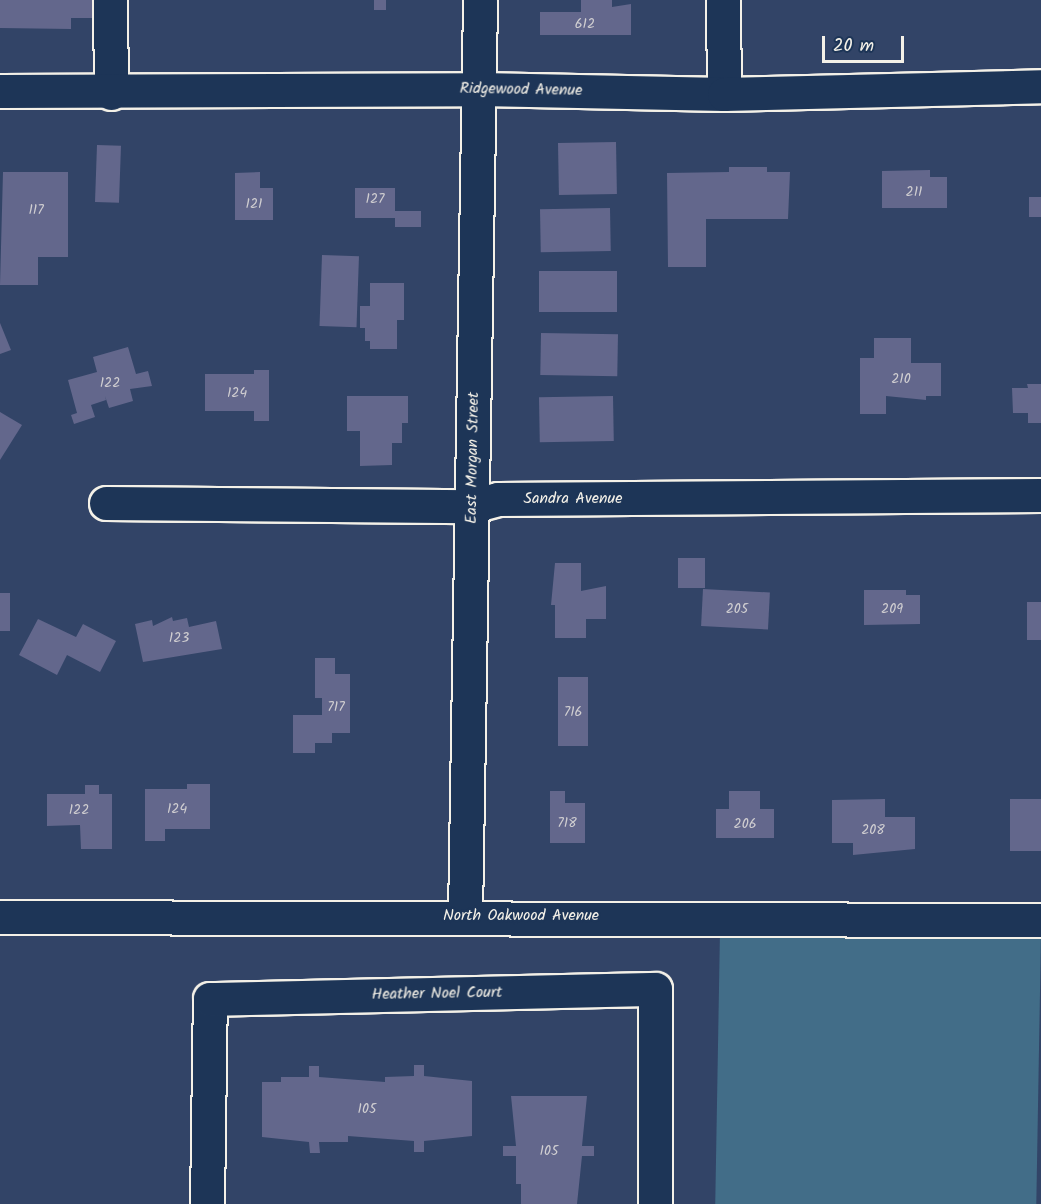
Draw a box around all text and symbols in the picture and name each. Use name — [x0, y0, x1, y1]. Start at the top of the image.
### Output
house number: 612 — [575, 16, 595, 32]
scale bar — [825, 24, 908, 62]
text: 20 m — [833, 32, 874, 61]
street label: Ridgewood Avenue — [459, 79, 583, 101]
house number: 211 — [906, 184, 922, 200]
house number: 127 — [366, 191, 384, 207]
house number: 121 — [246, 196, 262, 212]
house number: 117 — [28, 202, 44, 218]
house number: 210 — [891, 371, 911, 387]
house number: 122 — [100, 375, 120, 391]
house number: 124 — [227, 385, 247, 401]
street label: East Morgan Street — [462, 392, 484, 524]
street label: Sandra Avenue — [524, 489, 622, 509]
house number: 205 — [726, 601, 748, 617]
house number: 209 — [881, 601, 903, 617]
house number: 123 — [169, 630, 189, 646]
house number: 717 — [327, 699, 345, 715]
house number: 716 — [564, 704, 582, 720]
house number: 124 — [167, 801, 187, 817]
house number: 122 — [69, 802, 89, 818]
house number: 718 — [557, 815, 577, 831]
house number: 206 — [734, 816, 756, 832]
house number: 208 — [861, 822, 885, 838]
street label: North Oakwood Avenue — [443, 906, 599, 926]
street label: Heather Noel Court — [371, 983, 503, 1005]
house number: 105 — [358, 1101, 376, 1117]
house number: 105 — [540, 1143, 558, 1159]

